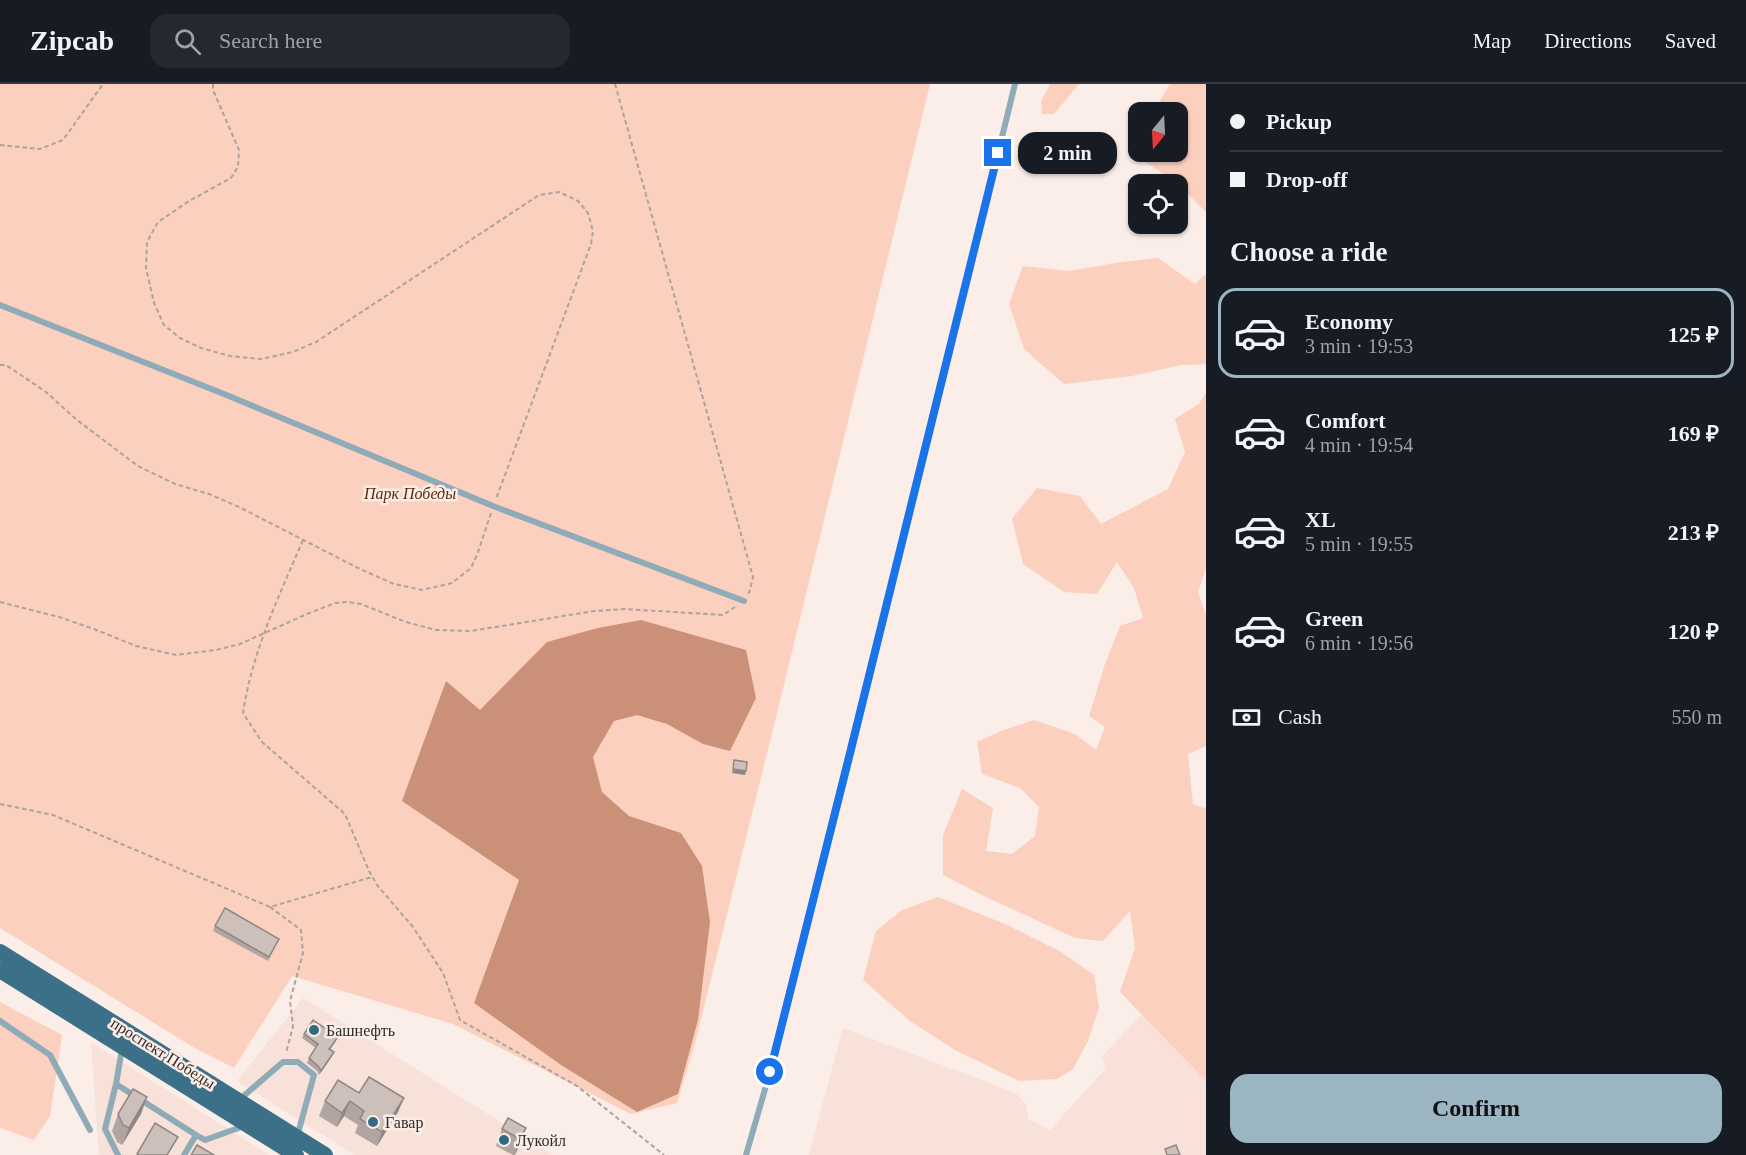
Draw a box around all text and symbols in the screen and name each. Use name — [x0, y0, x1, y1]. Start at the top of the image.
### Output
search box — [150, 14, 570, 68]
text: Zipcab — [30, 25, 114, 56]
icon: search — [171, 25, 204, 58]
text: Search here — [219, 28, 322, 53]
text: Map — [1473, 29, 1511, 53]
text: Directions — [1544, 29, 1632, 53]
text: Saved — [1665, 29, 1716, 53]
north arrow — [1128, 102, 1188, 162]
map controls — [1128, 102, 1188, 234]
text: Pickup — [1266, 109, 1332, 134]
callout: 2 min — [1019, 132, 1118, 174]
route end — [984, 139, 1011, 166]
text: 2 min — [1043, 142, 1092, 164]
text: Drop-off — [1266, 167, 1347, 192]
button: locate — [1128, 174, 1188, 234]
text: Choose a ride — [1230, 237, 1388, 267]
icon: car — [1233, 306, 1287, 360]
text: Economy — [1305, 309, 1393, 334]
text: 125 ₽ — [1668, 322, 1719, 347]
text: 3 min · 19:53 — [1305, 335, 1413, 357]
icon: car — [1233, 405, 1287, 459]
text: Comfort — [1305, 408, 1386, 433]
text: 169 ₽ — [1668, 421, 1719, 446]
text: 4 min · 19:54 — [1305, 434, 1413, 456]
park label: Парк Победы — [363, 485, 456, 503]
icon: car — [1233, 504, 1287, 558]
text: XL — [1305, 507, 1336, 532]
text: 213 ₽ — [1668, 520, 1719, 545]
text: 5 min · 19:55 — [1305, 533, 1413, 555]
icon: car — [1233, 603, 1287, 657]
text: Green — [1305, 606, 1363, 631]
text: 120 ₽ — [1668, 619, 1719, 644]
text: 6 min · 19:56 — [1305, 632, 1413, 654]
icon: cash — [1230, 701, 1263, 734]
text: Cash — [1278, 704, 1322, 729]
text: 550 m — [1671, 706, 1722, 728]
street label: проспект Победы — [107, 1014, 218, 1093]
place label: Башнефть — [326, 1022, 395, 1040]
marker: Башнефть — [307, 1023, 321, 1037]
route start — [756, 1058, 783, 1085]
button: Confirm — [1230, 1074, 1722, 1143]
place label: Гавар — [385, 1114, 423, 1132]
marker: Гавар — [366, 1115, 380, 1129]
place label: Лукойл — [516, 1132, 566, 1150]
marker: Лукойл — [497, 1133, 511, 1147]

